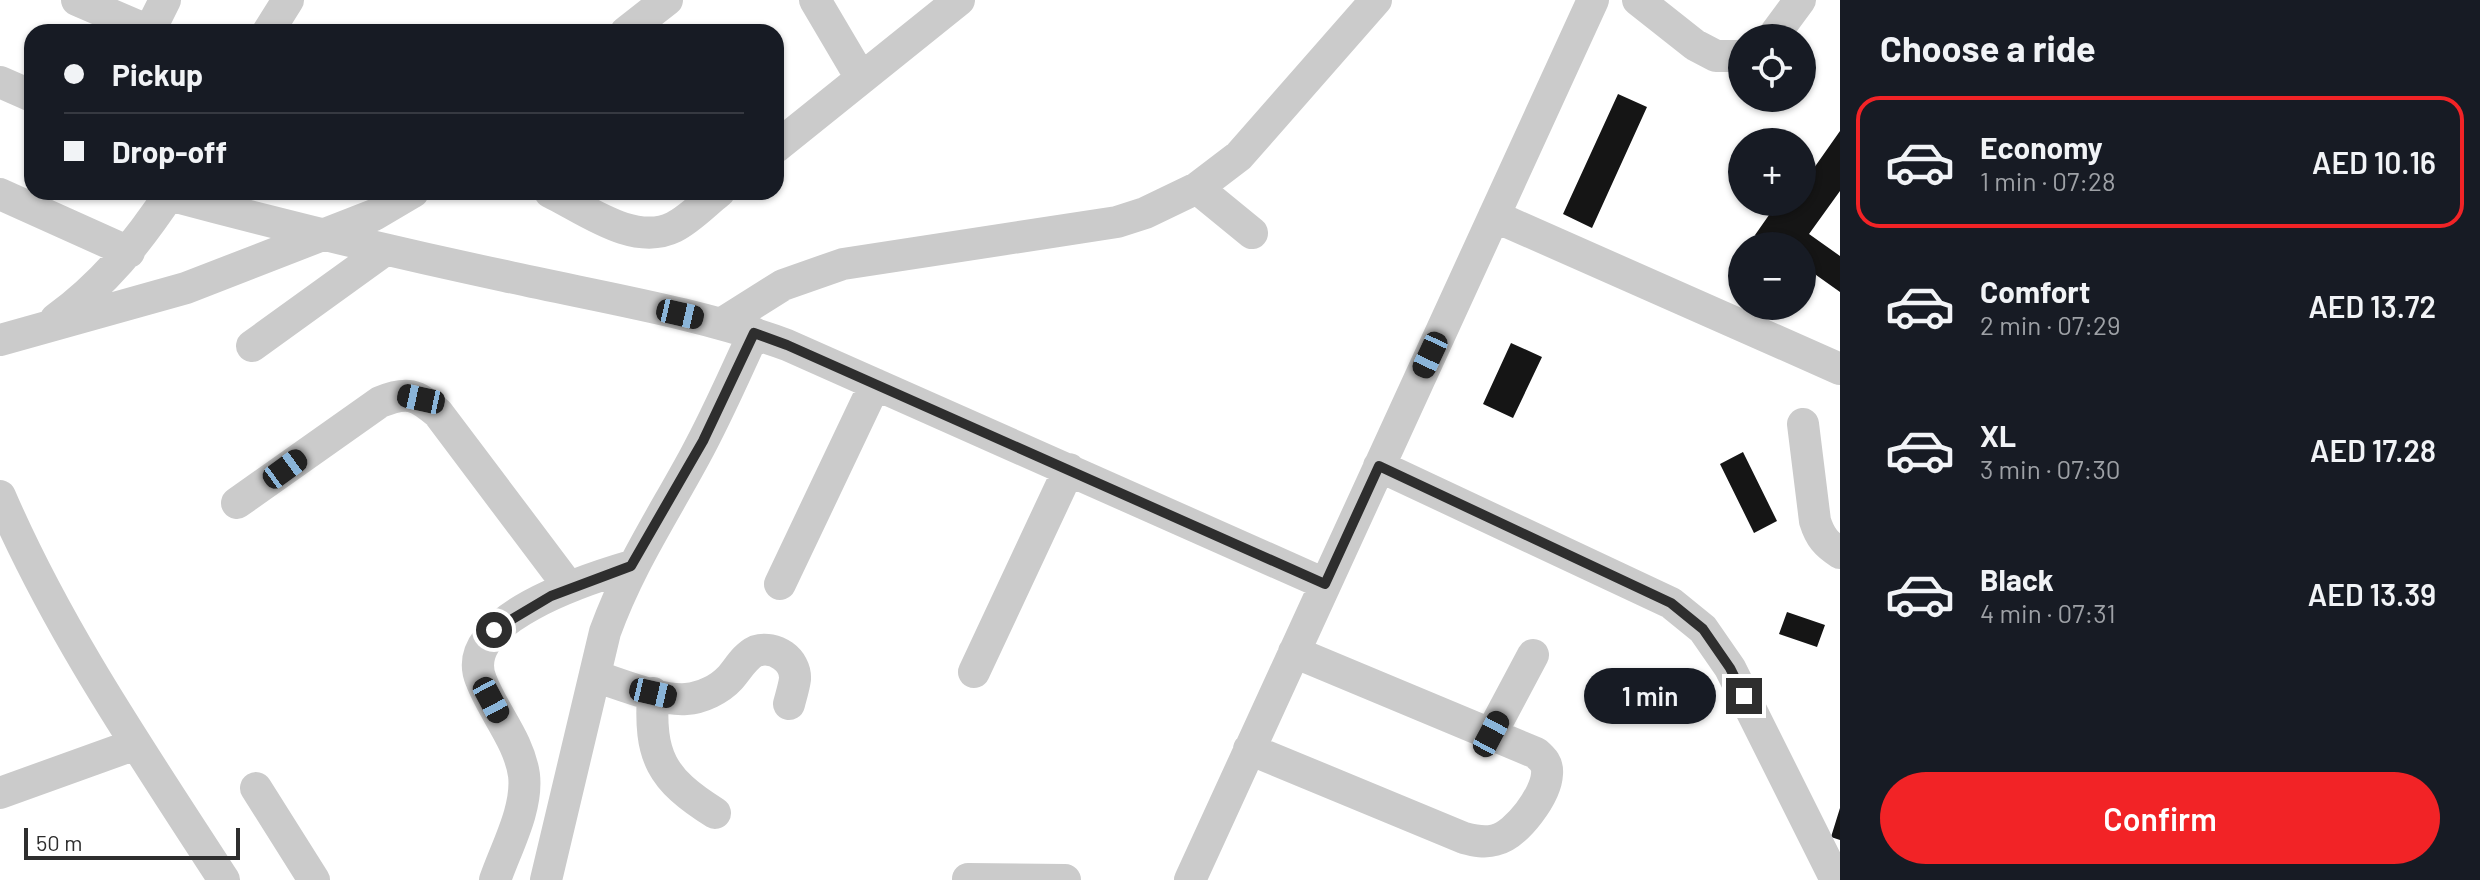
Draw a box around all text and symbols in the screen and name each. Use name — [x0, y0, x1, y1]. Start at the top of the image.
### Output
map controls — [1728, 24, 1816, 320]
button: locate — [1728, 24, 1816, 112]
text: Choose a ride — [1880, 26, 2096, 69]
text: Pickup — [112, 56, 203, 92]
icon: car — [1884, 126, 1956, 198]
button: + — [1728, 128, 1816, 216]
text: Economy — [1980, 129, 2103, 165]
text: Drop-off — [112, 133, 227, 169]
text: AED 10.16 — [2312, 144, 2436, 180]
text: 1 min · 07:28 — [1980, 165, 2116, 196]
button: − — [1728, 232, 1816, 320]
icon: car — [1884, 270, 1956, 342]
text: Comfort — [1980, 273, 2090, 309]
text: AED 13.72 — [2308, 288, 2436, 324]
car — [654, 297, 706, 331]
text: 2 min · 07:29 — [1980, 309, 2120, 340]
car — [1409, 328, 1451, 382]
car — [395, 382, 447, 416]
icon: car — [1884, 414, 1956, 486]
text: XL — [1980, 417, 2016, 453]
text: AED 17.28 — [2310, 432, 2436, 468]
car — [259, 445, 311, 493]
text: 3 min · 07:30 — [1980, 453, 2120, 484]
icon: car — [1884, 558, 1956, 630]
text: Black — [1980, 561, 2054, 597]
text: AED 13.39 — [2308, 576, 2436, 612]
text: 4 min · 07:31 — [1980, 597, 2116, 628]
route start — [476, 612, 512, 648]
callout: 1 min — [1584, 668, 1716, 724]
car — [469, 673, 513, 727]
car — [627, 676, 679, 710]
route end — [1726, 678, 1762, 714]
text: 1 min — [1622, 680, 1678, 711]
car — [1469, 707, 1513, 761]
button: Confirm — [1880, 772, 2440, 864]
scale bar — [24, 824, 240, 860]
text: 50 m — [36, 829, 82, 855]

